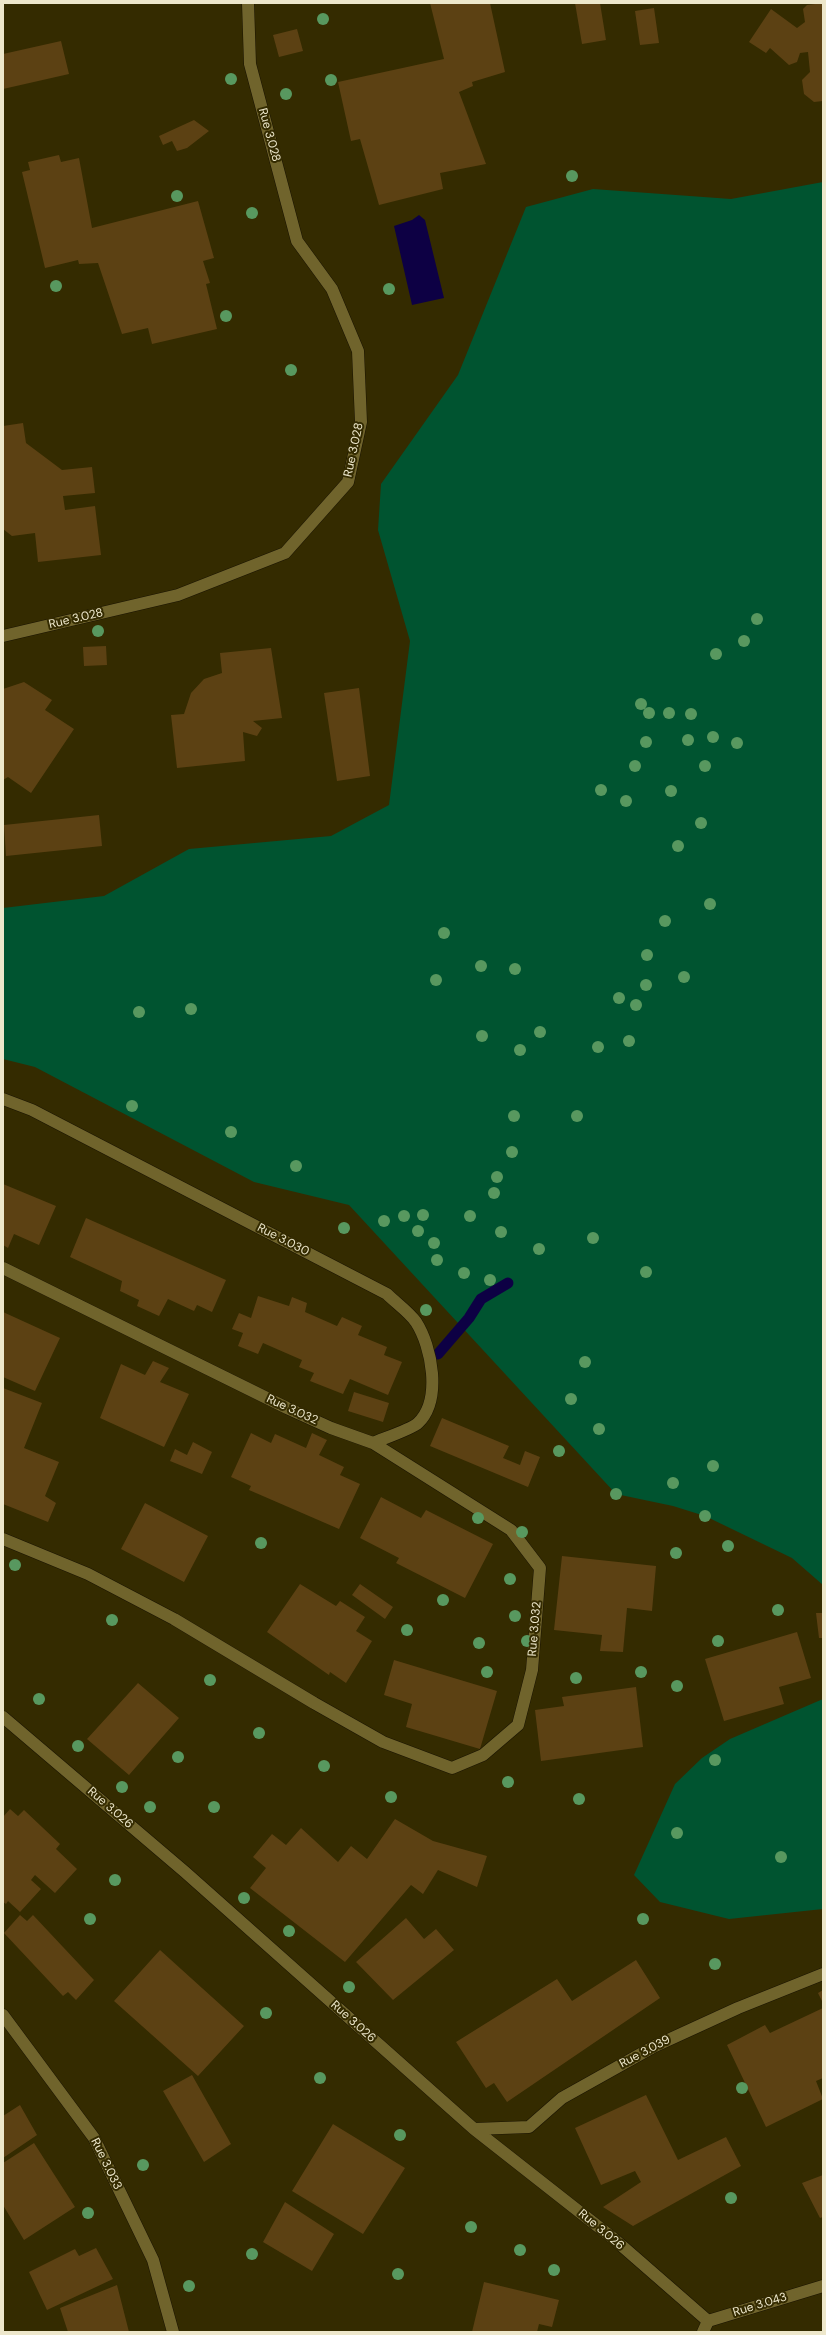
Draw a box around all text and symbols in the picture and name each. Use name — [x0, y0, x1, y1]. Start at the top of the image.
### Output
street label: Rue 3.028 — [255, 107, 283, 163]
street label: Rue 3.028 — [341, 422, 367, 478]
street label: Rue 3.028 — [48, 606, 104, 632]
street label: Rue 3.030 — [255, 1221, 311, 1259]
street label: Rue 3.032 — [264, 1392, 320, 1428]
street label: Rue 3.032 — [525, 1601, 545, 1657]
street label: Rue 3.026 — [84, 1784, 136, 1832]
street label: Rue 3.026 — [328, 1998, 378, 2046]
street label: Rue 3.039 — [617, 2033, 673, 2071]
street label: Rue 3.033 — [87, 2136, 125, 2192]
street label: Rue 3.026 — [575, 2207, 627, 2253]
street label: Rue 3.043 — [731, 2290, 789, 2320]

